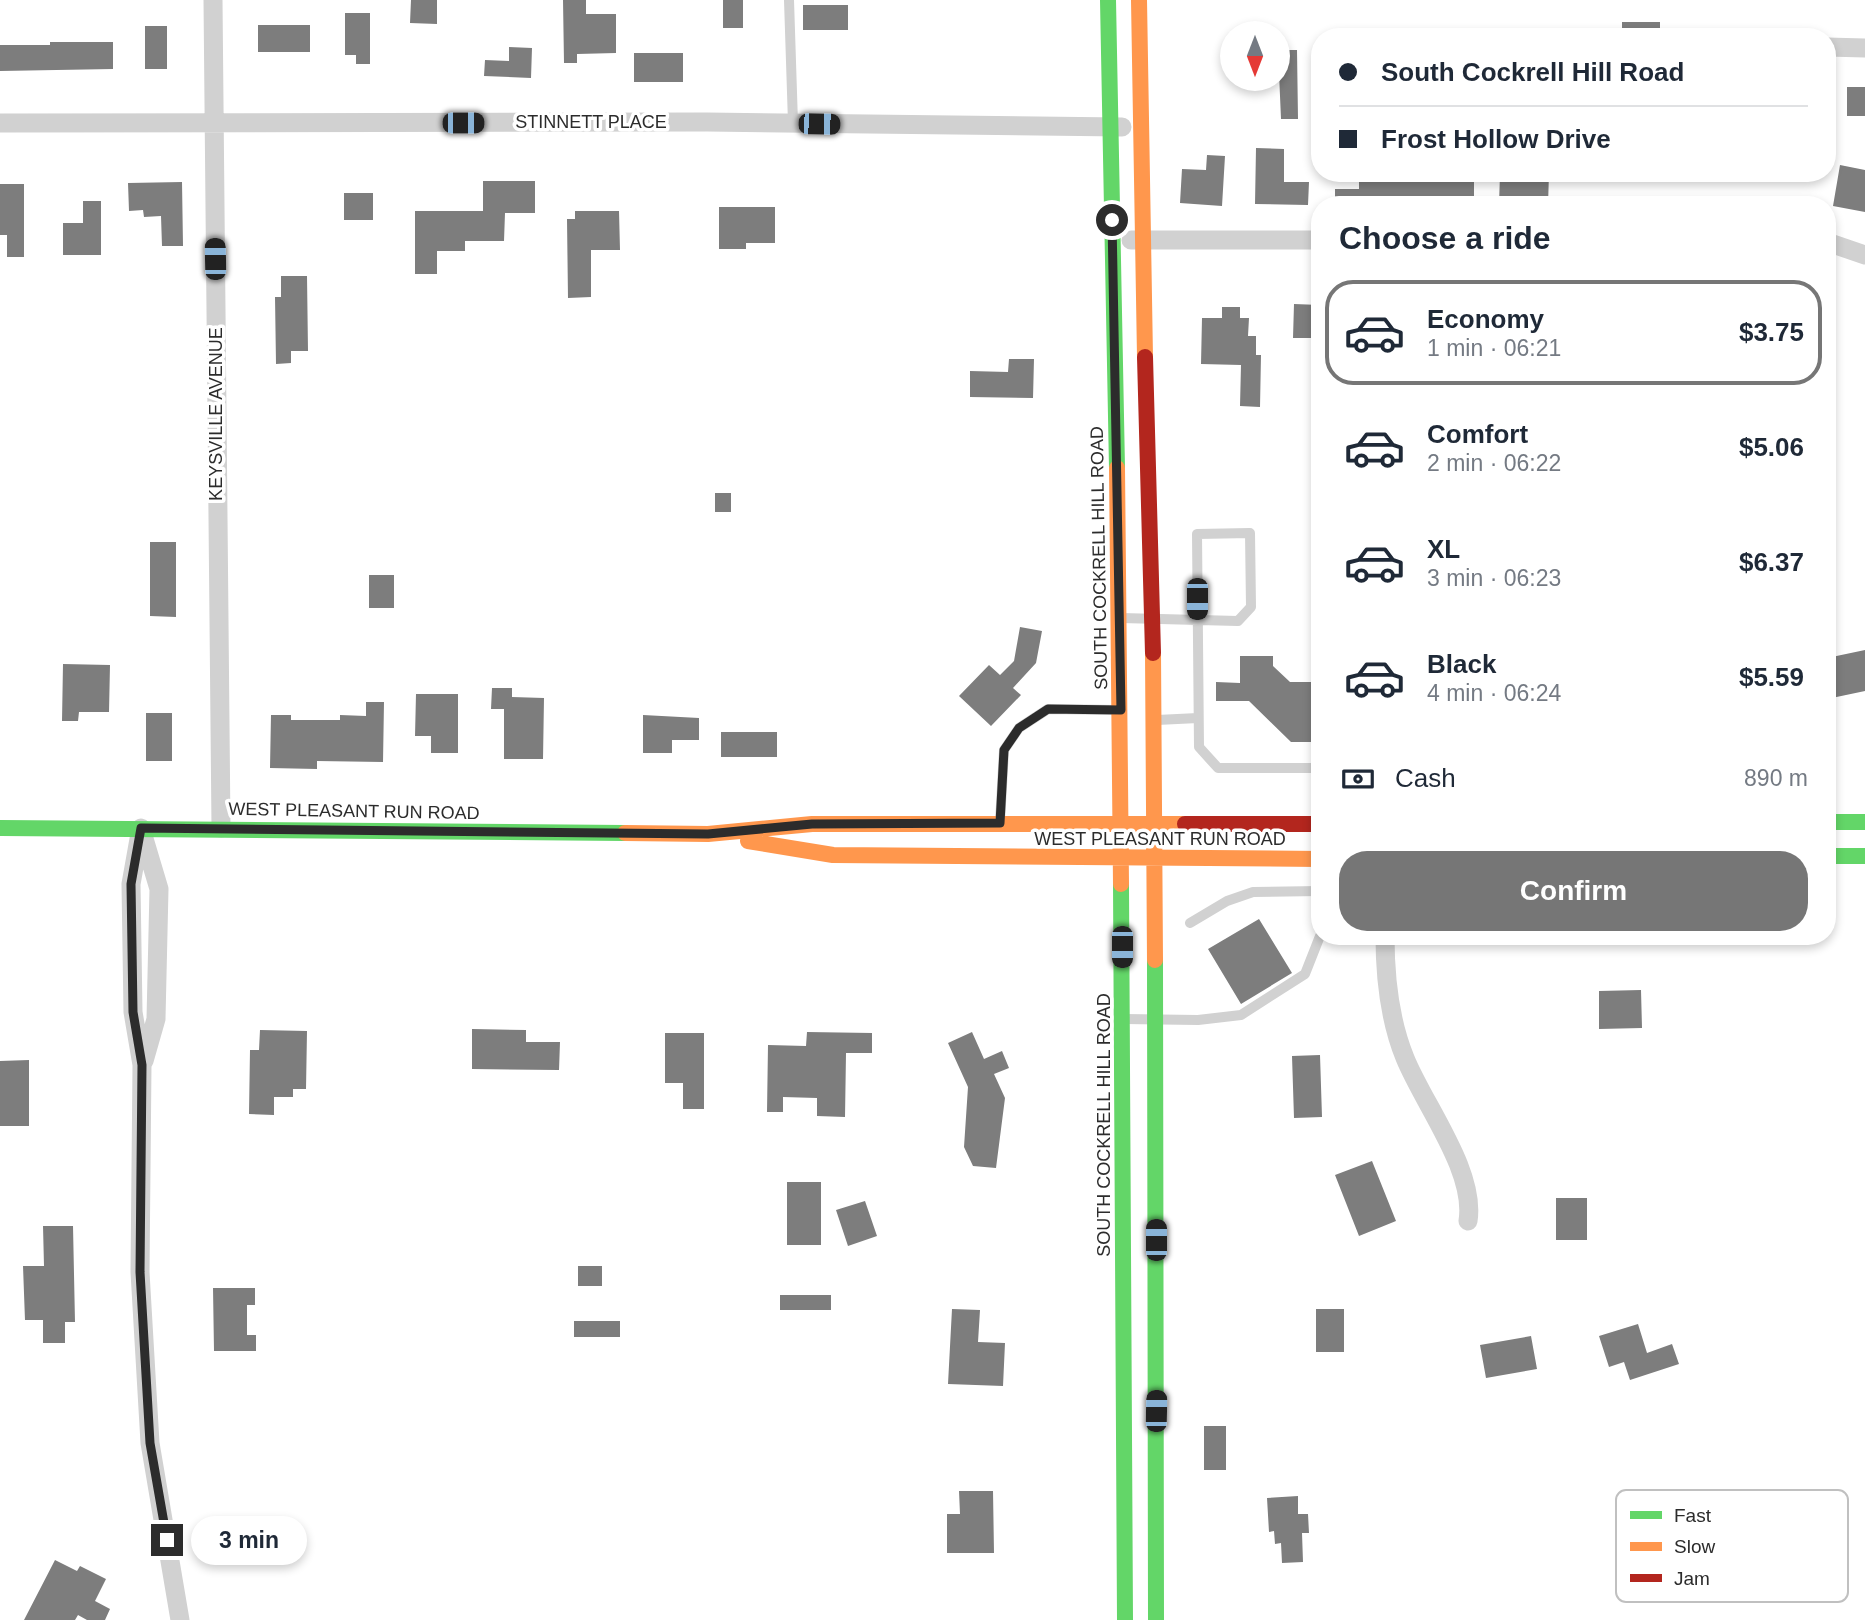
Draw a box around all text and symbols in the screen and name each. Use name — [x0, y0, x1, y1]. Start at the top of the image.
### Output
north arrow — [1220, 21, 1290, 91]
map controls — [1220, 21, 1290, 91]
text: South Cockrell Hill Road — [1381, 57, 1684, 87]
street label: STINNETT PLACE — [515, 112, 667, 132]
car — [443, 113, 485, 134]
car — [798, 113, 841, 135]
text: Frost Hollow Drive — [1381, 124, 1611, 154]
route start — [1096, 204, 1128, 236]
text: Choose a ride — [1339, 220, 1551, 256]
car — [205, 238, 226, 280]
icon: car — [1343, 301, 1406, 364]
text: Economy — [1427, 304, 1544, 334]
text: $3.75 — [1739, 317, 1804, 347]
street label: KEYSVILLE AVENUE — [206, 327, 226, 501]
text: 1 min · 06:21 — [1427, 335, 1561, 361]
icon: car — [1343, 416, 1406, 479]
text: Comfort — [1427, 419, 1528, 449]
street label: SOUTH COCKRELL HILL ROAD — [1087, 426, 1111, 690]
text: $5.06 — [1739, 432, 1804, 462]
text: 2 min · 06:22 — [1427, 450, 1561, 476]
icon: car — [1343, 531, 1406, 594]
text: XL — [1427, 534, 1460, 564]
text: $6.37 — [1739, 547, 1804, 577]
text: 3 min · 06:23 — [1427, 565, 1561, 591]
car — [1187, 578, 1208, 620]
icon: car — [1343, 646, 1406, 709]
text: Black — [1427, 649, 1496, 679]
text: $5.59 — [1739, 662, 1804, 692]
text: 4 min · 06:24 — [1427, 680, 1561, 706]
icon: cash — [1339, 760, 1377, 798]
text: Cash — [1395, 763, 1456, 793]
text: 890 m — [1744, 765, 1808, 791]
street label: WEST PLEASANT RUN ROAD — [228, 799, 480, 823]
street label: WEST PLEASANT RUN ROAD — [1034, 829, 1286, 849]
button: Confirm — [1339, 851, 1808, 931]
car — [1112, 926, 1133, 968]
street label: SOUTH COCKRELL HILL ROAD — [1094, 993, 1114, 1257]
car — [1146, 1219, 1167, 1261]
car — [1146, 1390, 1167, 1432]
legend — [1616, 1490, 1848, 1602]
text: Fast — [1674, 1505, 1712, 1526]
callout: 3 min — [192, 1516, 307, 1564]
route end — [151, 1524, 183, 1556]
text: 3 min — [219, 1527, 279, 1553]
text: Slow — [1674, 1536, 1715, 1557]
text: Jam — [1674, 1568, 1710, 1589]

